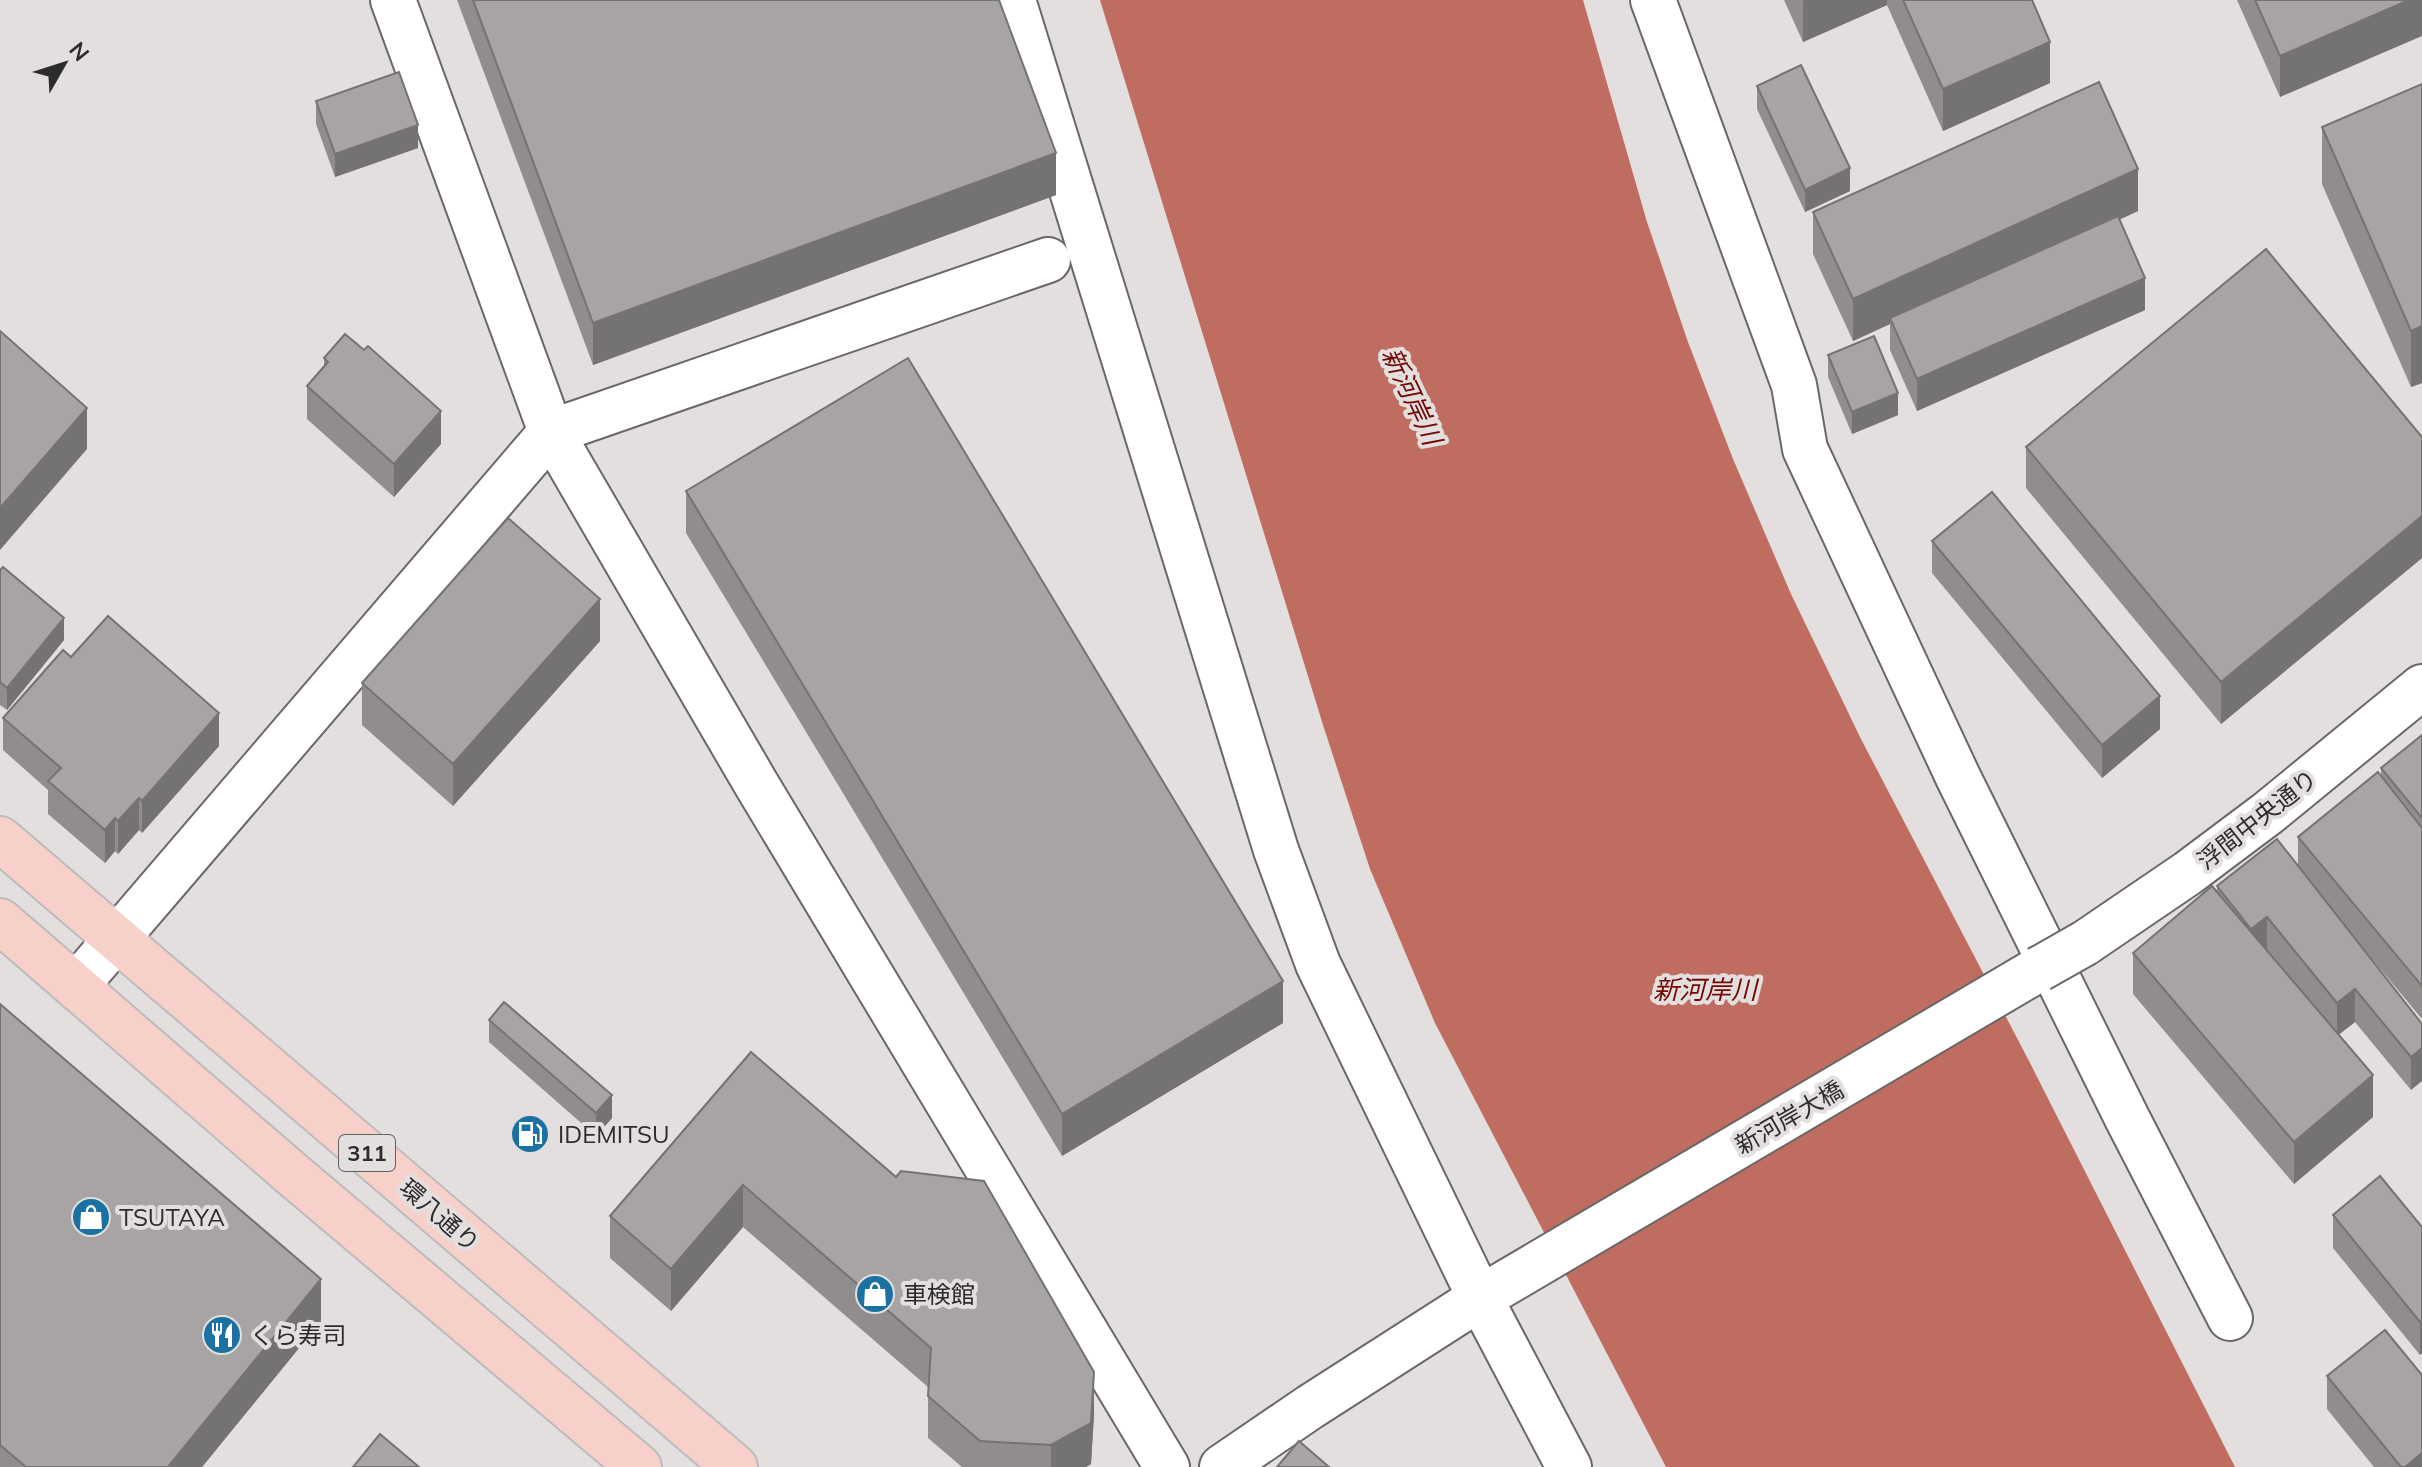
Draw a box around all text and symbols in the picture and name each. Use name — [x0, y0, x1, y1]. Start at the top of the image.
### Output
north arrow — [24, 24, 104, 104]
text: N — [63, 36, 96, 67]
water label: 新河岸川 — [1375, 342, 1450, 453]
street label: 浮間中央通り — [2191, 763, 2323, 875]
water label: 新河岸川 — [1653, 973, 1760, 1006]
street label: 新河岸大橋 — [1730, 1074, 1848, 1160]
fuel station icon: IDEMITSU — [509, 1113, 551, 1155]
place label: IDEMITSU — [558, 1119, 669, 1149]
road number: 311 — [339, 1135, 395, 1171]
street label: 環八通り — [394, 1172, 486, 1258]
shop icon: TSUTAYA — [70, 1196, 112, 1238]
place label: TSUTAYA — [119, 1202, 225, 1232]
shop icon: 車検館 — [854, 1273, 896, 1315]
place label: 車検館 — [903, 1279, 975, 1309]
restaurant icon: くら寿司 — [201, 1314, 243, 1356]
place label: くら寿司 — [250, 1320, 346, 1350]

